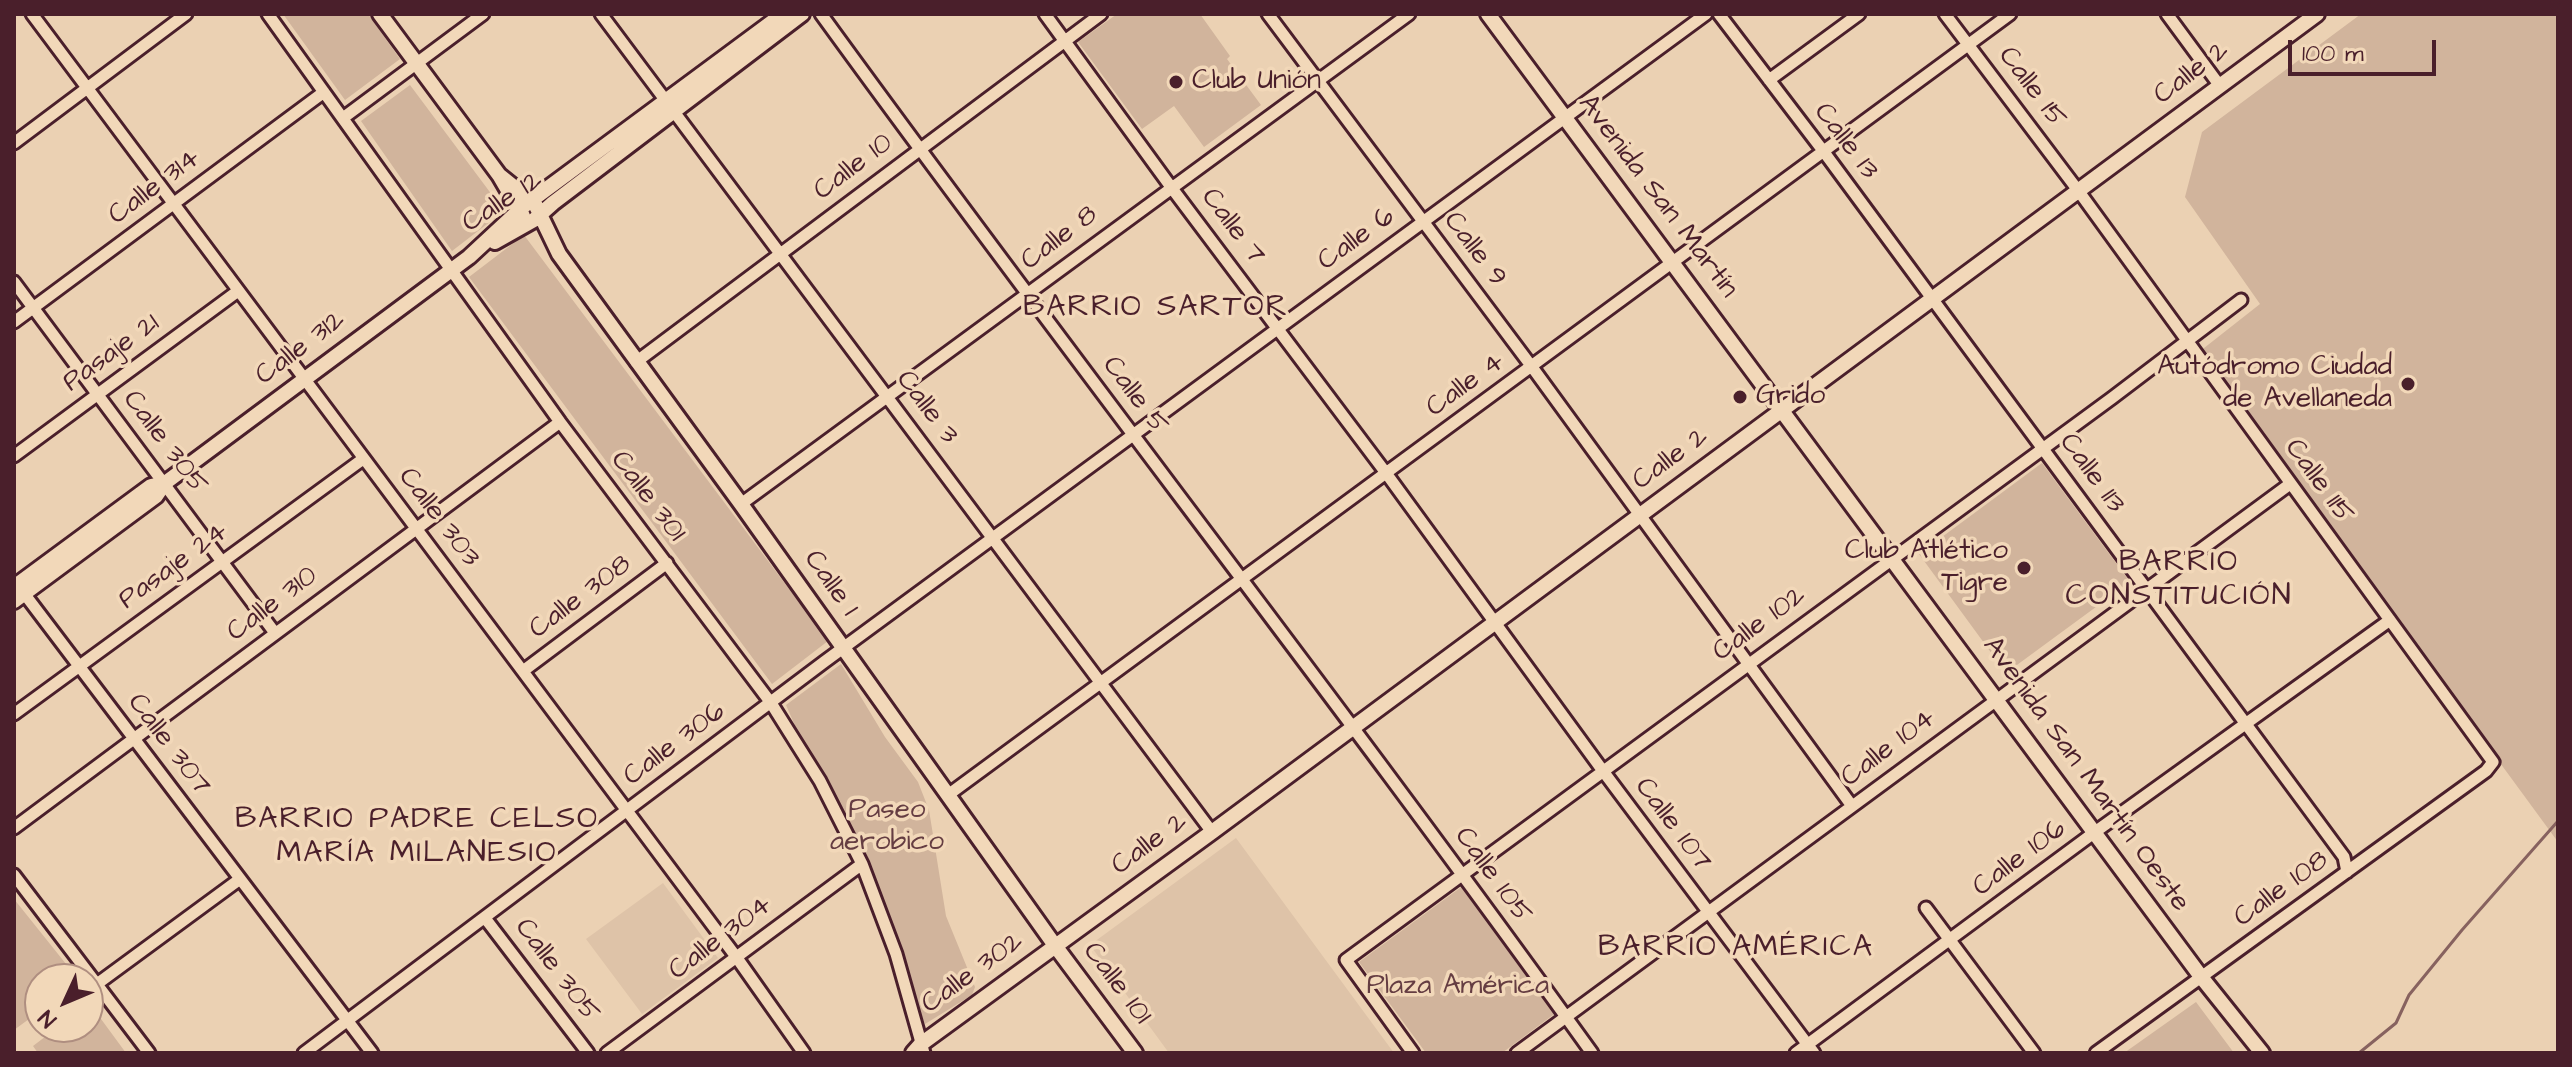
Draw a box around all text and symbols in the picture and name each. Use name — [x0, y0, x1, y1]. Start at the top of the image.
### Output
scale bar — [2292, 24, 2440, 74]
street label: Calle 2 — [2148, 35, 2236, 113]
text: 100 m — [2302, 37, 2364, 71]
street label: Calle 15 — [1990, 41, 2072, 135]
place label: Club Unión — [1192, 65, 1321, 99]
marker: Club Unión — [1167, 73, 1185, 91]
street label: Avenida San Martín — [1570, 89, 1744, 305]
street label: Calle 13 — [1805, 97, 1885, 187]
street label: Calle 10 — [808, 127, 900, 209]
street label: Calle 314 — [103, 143, 207, 233]
street label: Calle 12 — [457, 165, 549, 241]
street label: Calle 7 — [1193, 182, 1271, 272]
street label: Calle 8 — [1015, 199, 1105, 279]
street label: Calle 6 — [1312, 201, 1402, 279]
street label: Calle 9 — [1435, 206, 1513, 294]
district label: BARRIO SARTOR — [1023, 291, 1289, 327]
street label: Calle 312 — [250, 305, 352, 393]
street label: Pasaje 21 — [57, 308, 167, 400]
street label: Calle 4 — [1420, 346, 1512, 426]
street label: Calle 5 — [1094, 350, 1174, 442]
place label: Autódromo Ciudad de Avellaneda — [2157, 351, 2392, 417]
street label: Calle 3 — [887, 365, 965, 451]
marker: Autódromo Ciudad de Avellaneda — [2399, 375, 2417, 393]
place label: Grido — [1756, 380, 1825, 414]
street label: Calle 305 — [114, 385, 214, 501]
marker: Grido — [1731, 388, 1749, 406]
street label: Calle 2 — [1627, 421, 1715, 499]
street label: Calle 113 — [2051, 427, 2131, 521]
street label: Calle 115 — [2276, 433, 2360, 531]
street label: Calle 301 — [602, 445, 692, 549]
street label: Calle 303 — [390, 462, 486, 574]
street label: Pasaje 24 — [113, 516, 235, 618]
place label: Club Atlético Tigre — [1845, 535, 2008, 601]
street label: Calle 1 — [795, 545, 865, 623]
district label: BARRIO CONSTITUCIÓN — [2066, 546, 2292, 616]
street label: Calle 308 — [523, 549, 639, 647]
marker: Club Atlético Tigre — [2015, 559, 2033, 577]
street label: Calle 310 — [221, 560, 325, 650]
street label: Calle 102 — [1707, 580, 1813, 670]
street label: Avenida San Martín Oeste — [1974, 631, 2196, 919]
street label: Calle 307 — [119, 688, 217, 802]
street label: Calle 306 — [617, 696, 733, 794]
street label: Calle 104 — [1835, 703, 1943, 795]
street label: Calle 107 — [1626, 772, 1718, 878]
park label: Paseo aerobico — [830, 794, 944, 860]
district label: BARRIO PADRE CELSO MARÍA MILANESIO — [235, 803, 599, 874]
street label: Calle 2 — [1106, 806, 1194, 884]
street label: Calle 106 — [1967, 813, 2073, 905]
street label: Calle 105 — [1446, 822, 1538, 930]
street label: Calle 108 — [2228, 844, 2336, 936]
street label: Calle 304 — [663, 889, 779, 989]
street label: Calle 305 — [506, 913, 606, 1029]
street label: Calle 302 — [916, 926, 1030, 1022]
district label: BARRIO AMÉRICA — [1598, 931, 1874, 967]
street label: Calle 101 — [1074, 936, 1158, 1032]
north arrow — [24, 963, 104, 1043]
park label: Plaza América — [1367, 970, 1549, 1004]
text: N — [32, 1003, 64, 1034]

